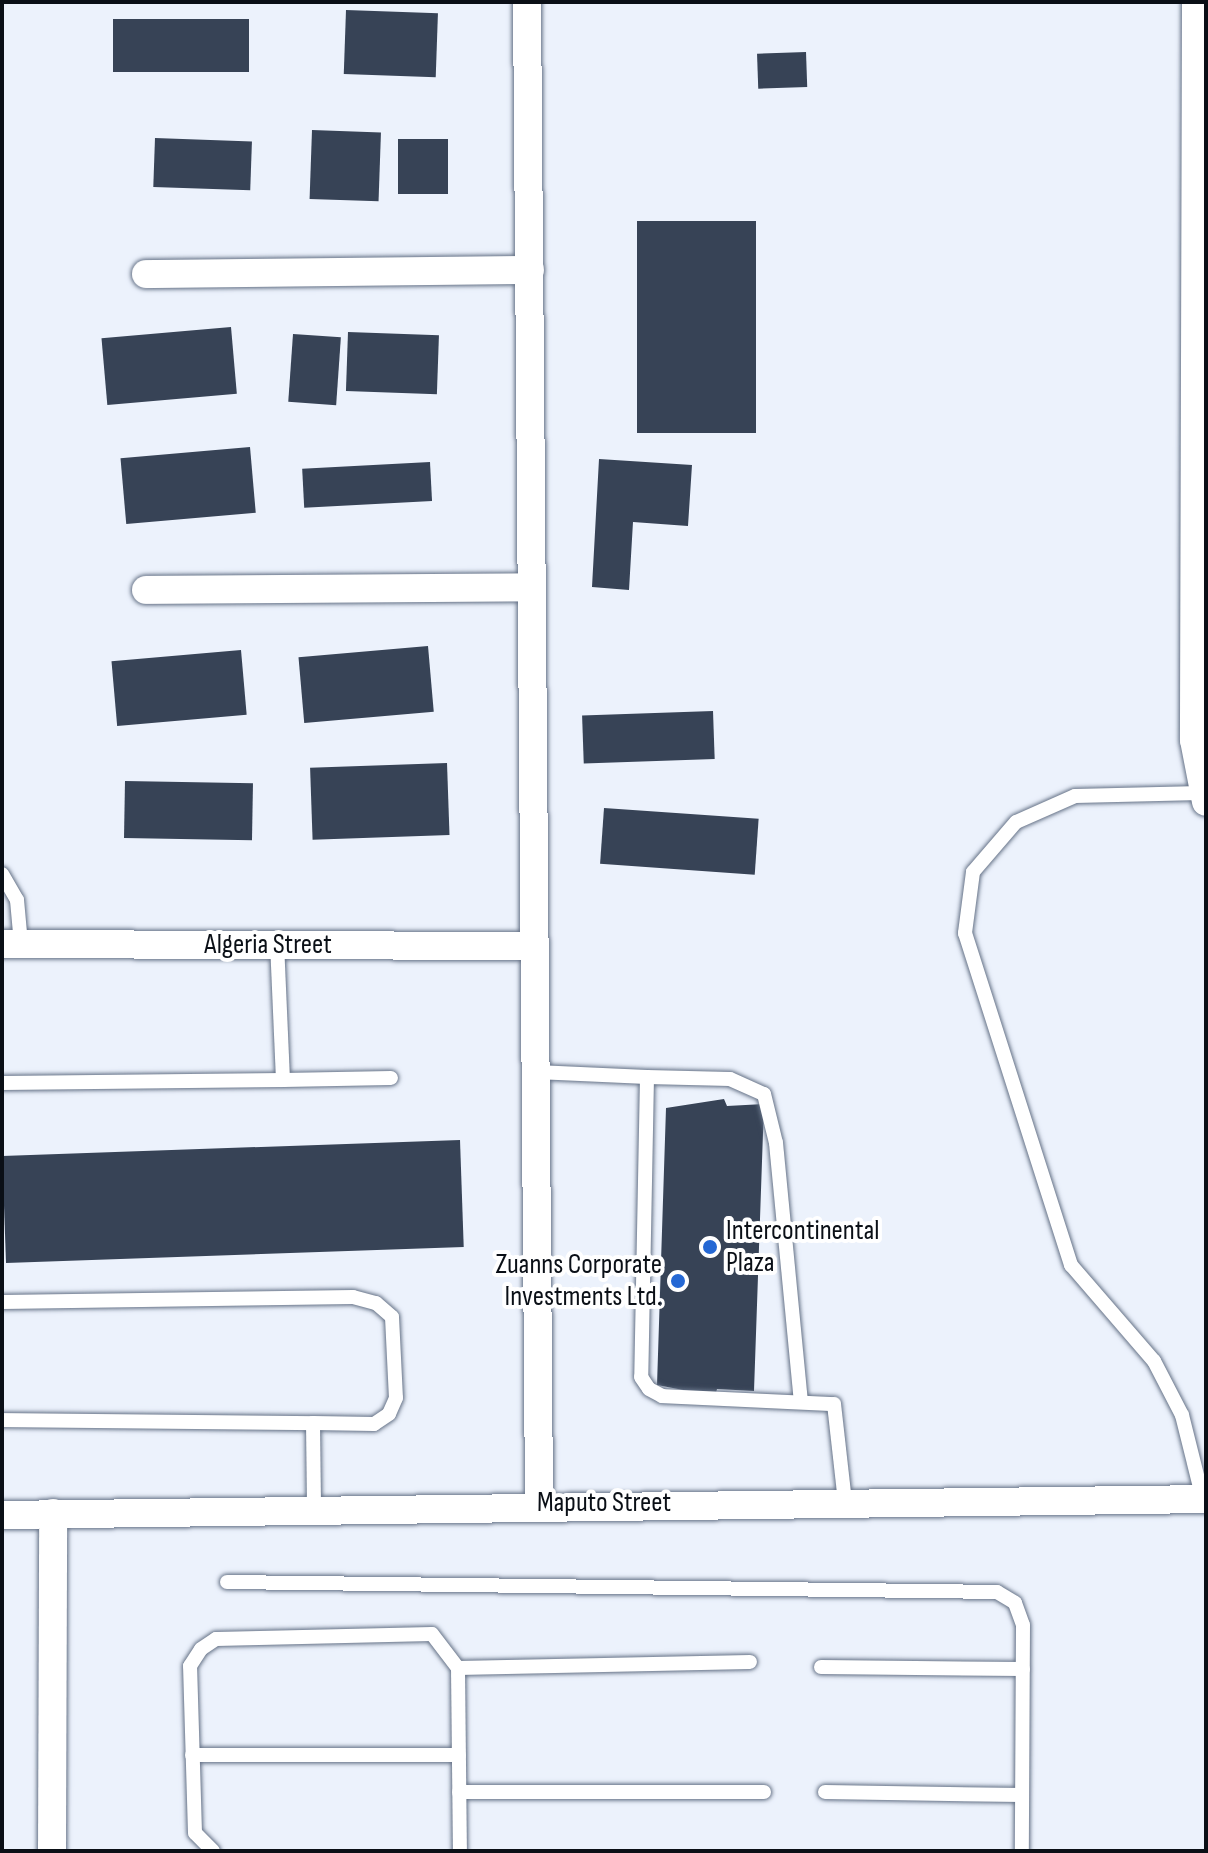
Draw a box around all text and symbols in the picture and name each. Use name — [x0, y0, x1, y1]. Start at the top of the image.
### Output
street label: Algeria Street — [204, 928, 332, 962]
place label: Intercontinental Plaza — [726, 1214, 879, 1280]
marker: Intercontinental Plaza — [701, 1238, 719, 1256]
place label: Zuanns Corporate Investments Ltd. — [496, 1248, 662, 1314]
marker: Zuanns Corporate Investments Ltd. — [669, 1272, 687, 1290]
street label: Maputo Street — [537, 1486, 671, 1520]

